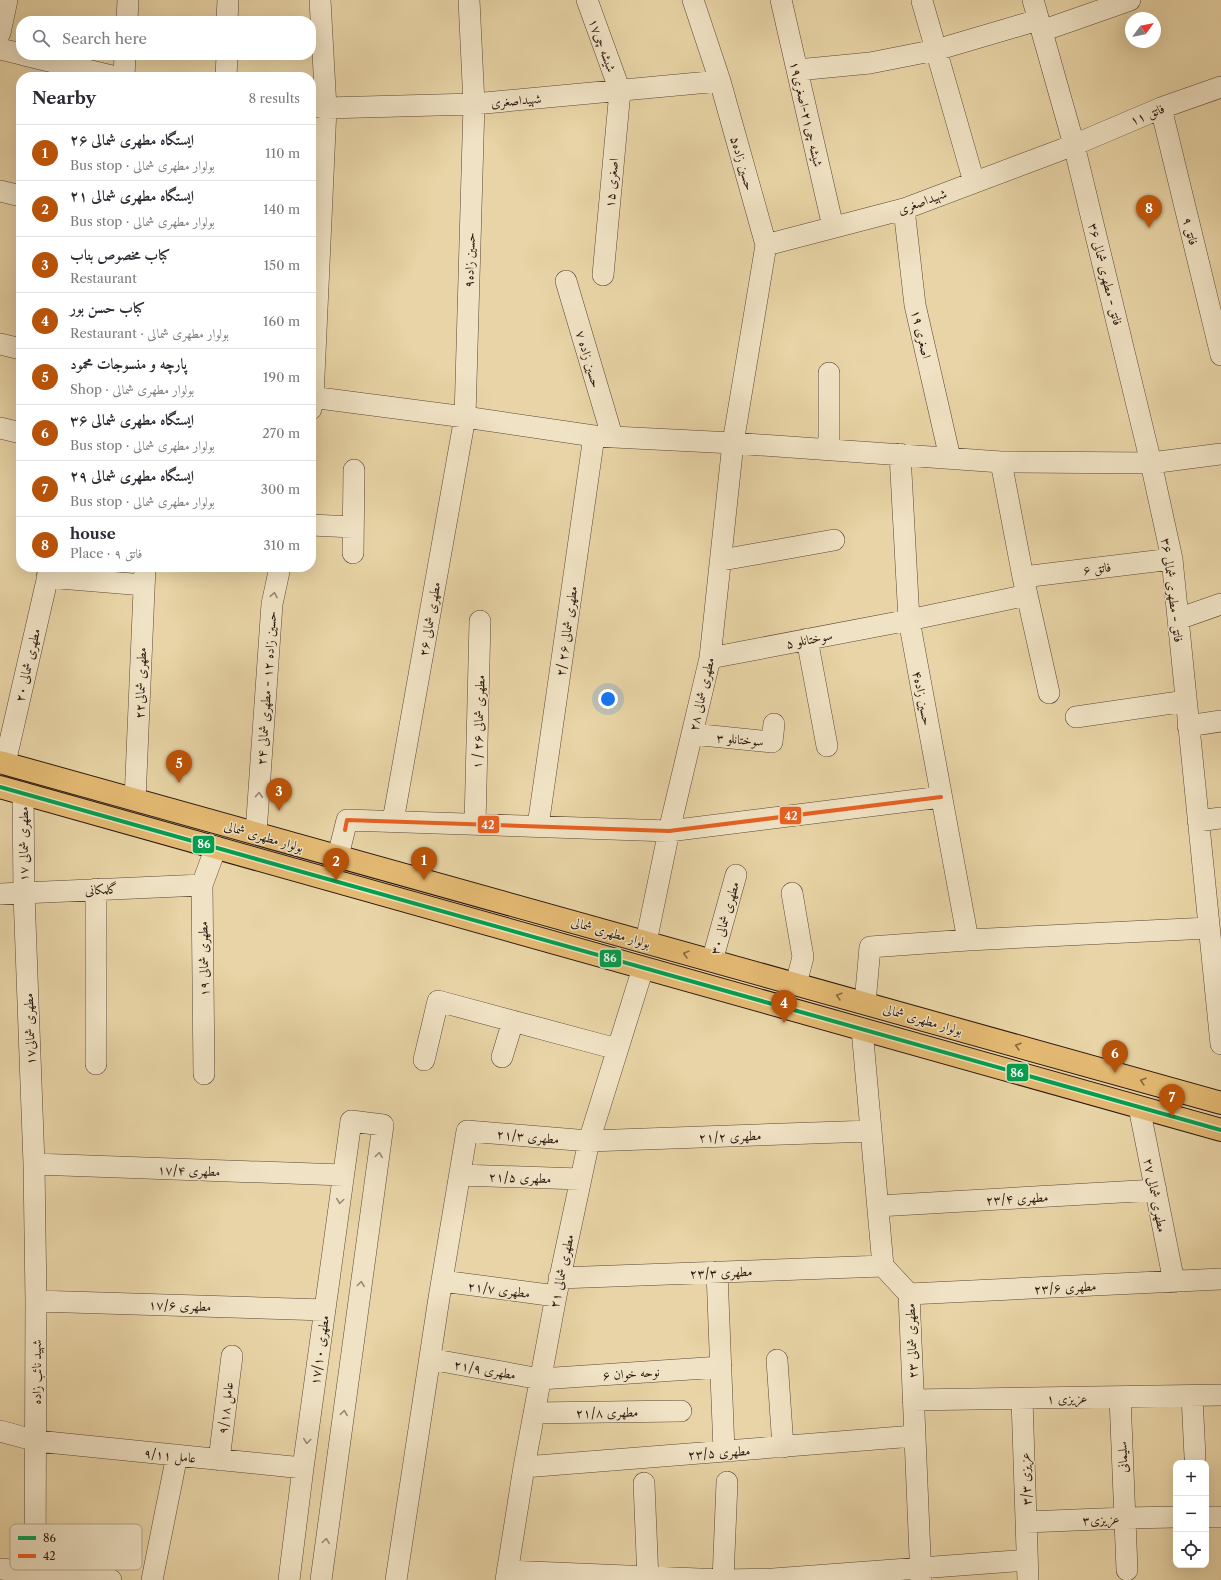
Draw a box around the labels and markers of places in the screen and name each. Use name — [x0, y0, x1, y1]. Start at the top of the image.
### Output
pin: 8 — [1136, 195, 1162, 228]
pin: 5 — [166, 750, 192, 783]
pin: 3 — [266, 778, 292, 811]
pin: 1 — [411, 847, 437, 880]
pin: 2 — [323, 848, 349, 881]
pin: 4 — [771, 990, 797, 1023]
pin: 6 — [1102, 1040, 1128, 1073]
pin: 7 — [1159, 1084, 1185, 1117]

